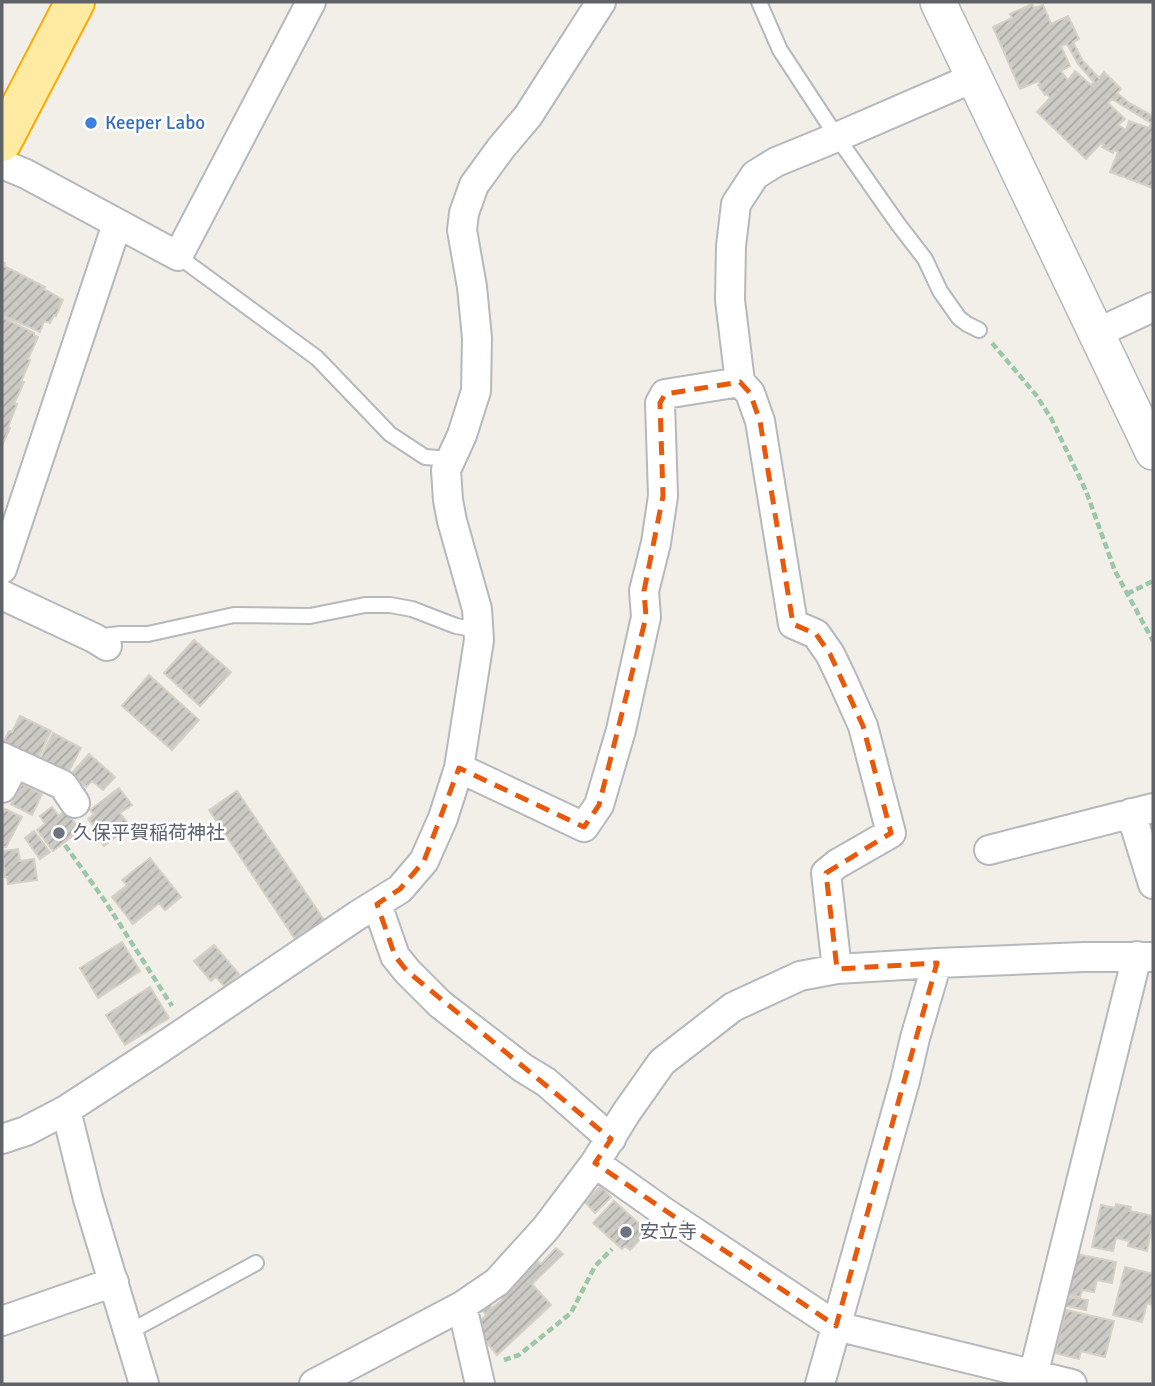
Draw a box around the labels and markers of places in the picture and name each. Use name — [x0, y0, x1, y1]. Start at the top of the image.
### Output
place label: Keeper Labo — [105, 111, 205, 135]
marker: Keeper Labo — [83, 115, 99, 131]
place label: 久保平賀稲荷神社 — [73, 821, 225, 845]
marker: 久保平賀稲荷神社 — [51, 825, 67, 841]
place label: 安立寺 — [640, 1220, 697, 1244]
marker: 安立寺 — [618, 1224, 634, 1240]

